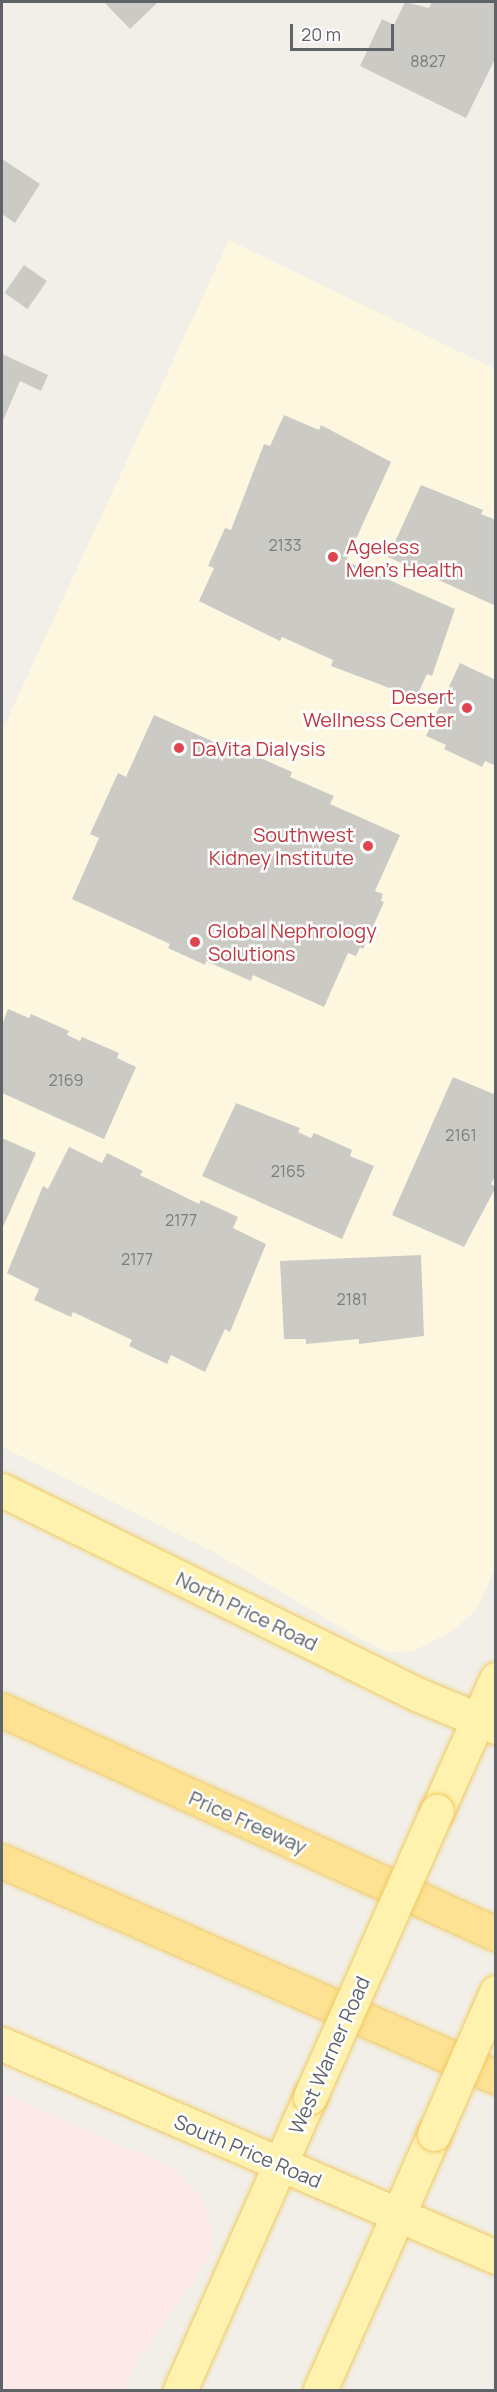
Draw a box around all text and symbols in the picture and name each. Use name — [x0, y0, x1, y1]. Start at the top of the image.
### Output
scale bar — [293, 12, 396, 50]
text: 20 m — [301, 22, 341, 46]
house number: 8827 — [410, 51, 446, 71]
place label: Ageless Men's Health — [346, 534, 463, 581]
house number: 2133 — [268, 535, 302, 555]
marker: Ageless Men's Health — [324, 548, 342, 566]
place label: Desert Wellness Center — [303, 684, 454, 731]
marker: Desert Wellness Center — [458, 699, 476, 717]
place label: DaVita Dialysis — [192, 736, 325, 760]
marker: DaVita Dialysis — [170, 739, 188, 757]
place label: Southwest Kidney Institute — [209, 822, 354, 869]
marker: Southwest Kidney Institute — [359, 837, 377, 855]
place label: Global Nephrology Solutions — [208, 918, 377, 965]
marker: Global Nephrology Solutions — [186, 933, 204, 951]
house number: 2169 — [48, 1070, 84, 1090]
house number: 2161 — [445, 1125, 477, 1145]
house number: 2165 — [271, 1161, 305, 1181]
house number: 2177 — [165, 1210, 197, 1230]
house number: 2177 — [121, 1249, 153, 1269]
house number: 2181 — [337, 1289, 367, 1309]
street label: North Price Road — [172, 1566, 322, 1656]
street label: Price Freeway — [185, 1785, 311, 1859]
street label: West Warner Road — [283, 1972, 375, 2138]
street label: South Price Road — [171, 2109, 325, 2193]

